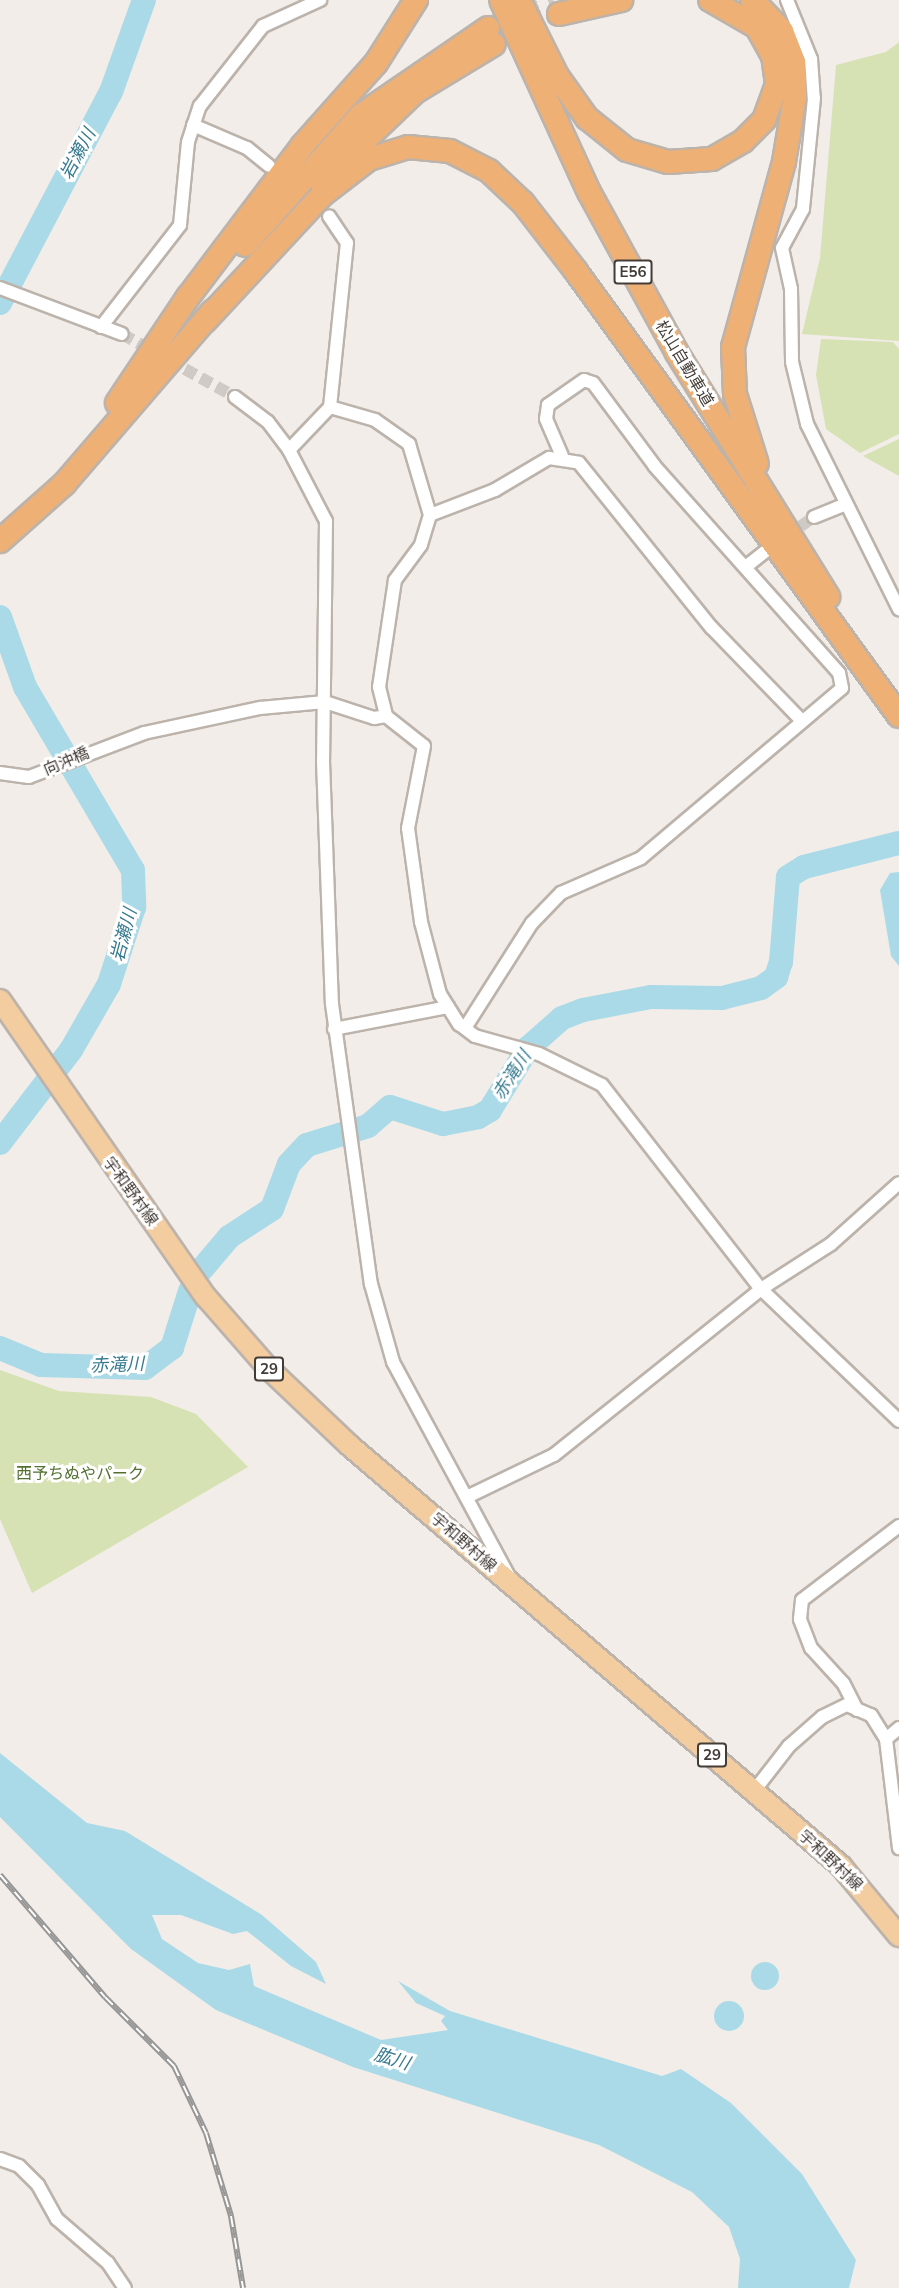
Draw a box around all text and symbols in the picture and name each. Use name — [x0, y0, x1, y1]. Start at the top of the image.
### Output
water label: 岩瀬川 — [56, 125, 100, 183]
road number: E56 — [614, 260, 652, 284]
street label: 松山自動車道 — [652, 317, 718, 409]
street label: 向沖橋 — [40, 743, 92, 779]
water label: 岩瀬川 — [107, 906, 141, 964]
water label: 赤滝川 — [488, 1046, 536, 1104]
street label: 宇和野村線 — [100, 1153, 162, 1229]
water label: 赤滝川 — [90, 1353, 144, 1377]
road number: 29 — [254, 1357, 284, 1381]
park label: 西予ちぬやパーク — [16, 1463, 144, 1483]
street label: 宇和野村線 — [428, 1509, 500, 1575]
road number: 29 — [697, 1743, 727, 1767]
street label: 宇和野村線 — [795, 1826, 867, 1894]
water label: 肱川 — [372, 2043, 412, 2075]

